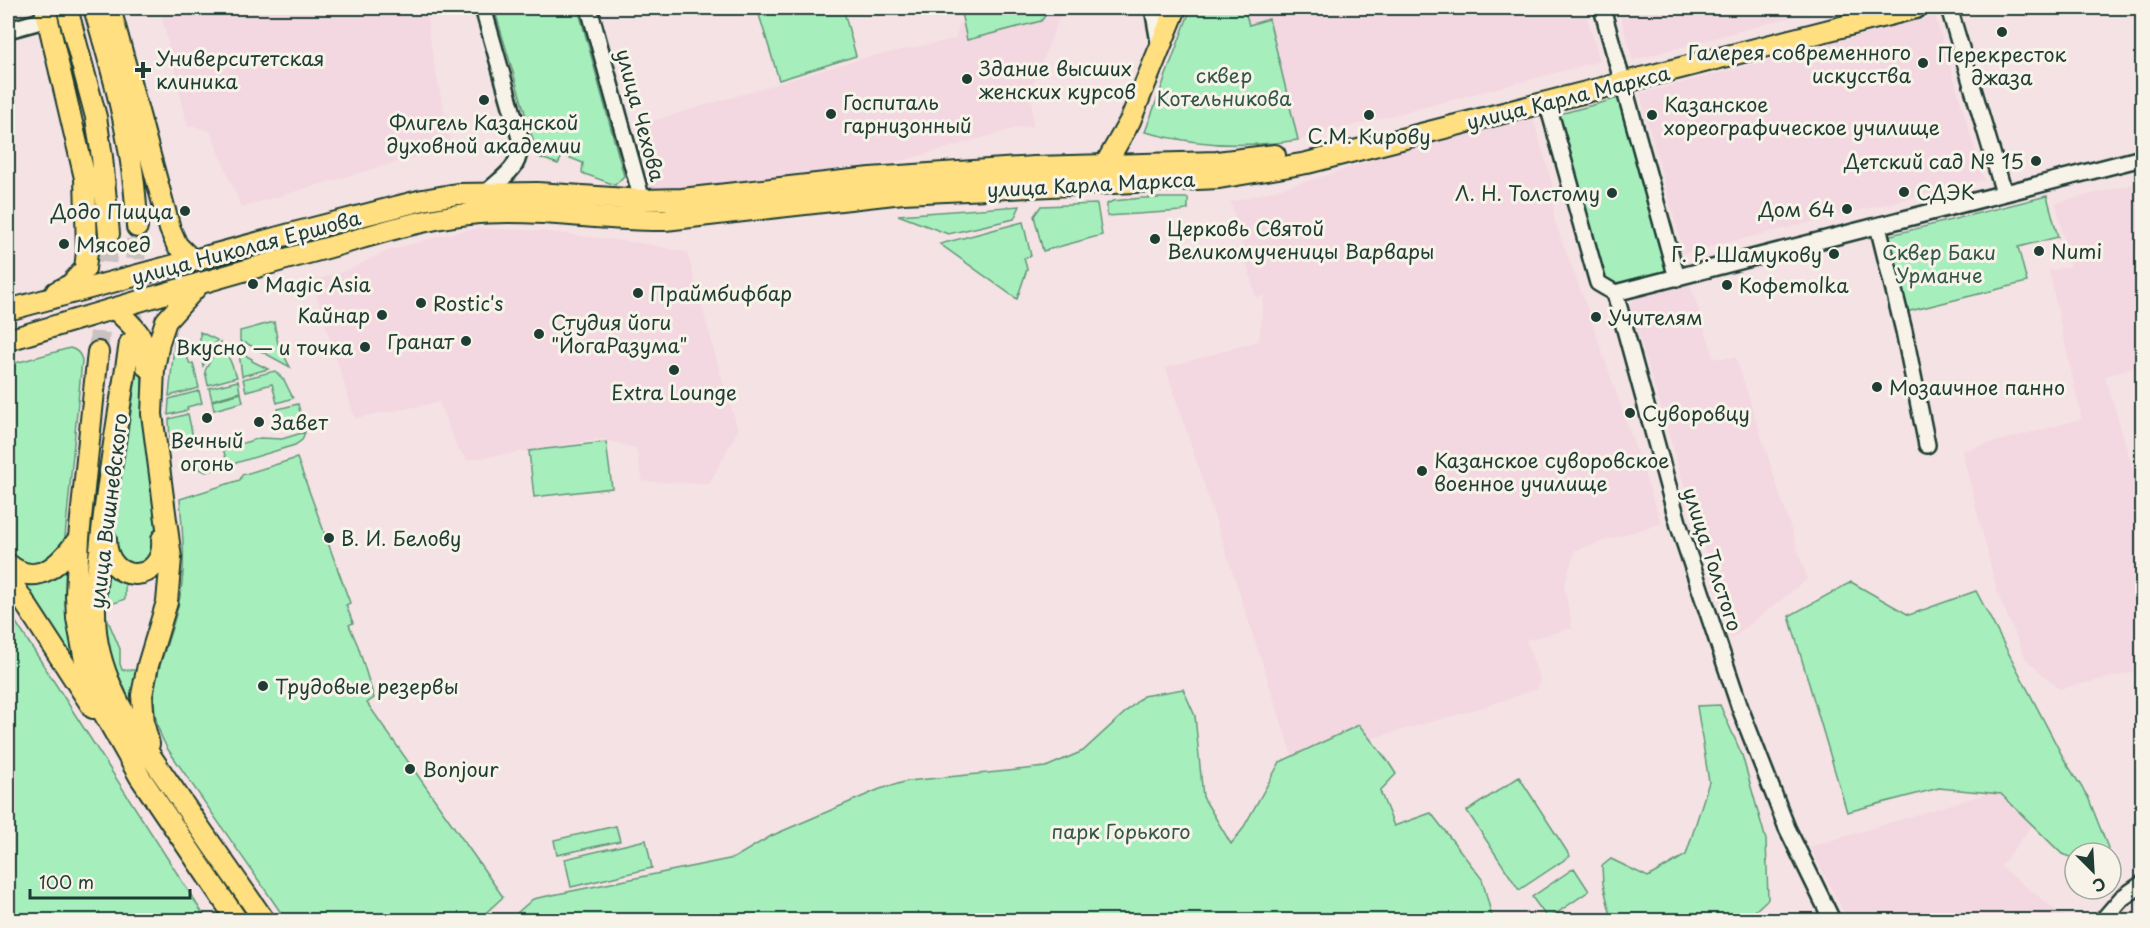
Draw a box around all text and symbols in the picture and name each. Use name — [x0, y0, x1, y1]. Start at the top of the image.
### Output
marker: Перекресток джаза — [1995, 25, 2009, 39]
place label: Галерея современного искусства — [1688, 37, 1911, 90]
place label: Перекресток джаза — [1938, 39, 2067, 92]
place label: Университетская клиника — [156, 43, 324, 96]
street label: улица Чехова — [609, 45, 673, 185]
place label: Здание высших женских курсов — [978, 53, 1136, 106]
marker: Галерея современного искусства — [1916, 56, 1930, 70]
street label: улица Карла Маркса — [1463, 57, 1673, 137]
park label: сквер Котельникова — [1156, 60, 1292, 113]
marker: Университетская клиника — [134, 61, 152, 79]
marker: Здание высших женских курсов — [960, 72, 974, 86]
place label: Госпиталь гарнизонный — [843, 87, 972, 140]
place label: Казанское хореографическое училище — [1664, 89, 1940, 142]
marker: Флигель Казанской духовной академии — [477, 93, 491, 107]
place label: Флигель Казанской духовной академии — [387, 107, 581, 160]
marker: Госпиталь гарнизонный — [824, 107, 838, 121]
marker: С.М. Кирову — [1362, 108, 1376, 122]
marker: Казанское хореографическое училище — [1645, 108, 1659, 122]
place label: С.М. Кирову — [1308, 121, 1430, 151]
place label: Детский сад № 15 — [1843, 146, 2024, 176]
marker: Детский сад № 15 — [2029, 154, 2043, 168]
street label: улица Карла Маркса — [986, 164, 1196, 204]
place label: СДЭК — [1916, 177, 1975, 207]
place label: Л. Н. Толстому — [1455, 178, 1600, 208]
marker: СДЭК — [1897, 185, 1911, 199]
marker: Л. Н. Толстому — [1605, 186, 1619, 200]
place label: Дом 64 — [1758, 194, 1835, 224]
place label: Додо Пицца — [50, 196, 173, 226]
street label: улица Николая Ершова — [128, 202, 364, 292]
marker: Дом 64 — [1840, 202, 1854, 216]
marker: Додо Пицца — [178, 204, 192, 218]
place label: Церковь Святой Великомученицы Варвары — [1167, 213, 1434, 266]
place label: Мясоед — [76, 229, 151, 259]
marker: Церковь Святой Великомученицы Варвары — [1148, 232, 1162, 246]
place label: Numi — [2051, 236, 2102, 266]
marker: Мясоед — [57, 237, 71, 251]
park label: Сквер Баки Урманче — [1882, 237, 1996, 290]
place label: Г. Р. Шамукову — [1671, 239, 1822, 269]
marker: Numi — [2032, 244, 2046, 258]
marker: Г. Р. Шамукову — [1827, 247, 1841, 261]
place label: Magic Asia — [265, 269, 372, 299]
place label: Кофеmolka — [1739, 270, 1849, 300]
marker: Magic Asia — [246, 277, 260, 291]
place label: Праймбифбар — [650, 278, 792, 308]
marker: Кофеmolka — [1720, 278, 1734, 292]
marker: Праймбифбар — [631, 286, 645, 300]
place label: Rostic's — [433, 288, 503, 318]
marker: Rostic's — [414, 296, 428, 310]
place label: Кайнар — [297, 300, 370, 330]
place label: Учителям — [1608, 302, 1703, 332]
place label: Студия йоги "ЙогаРазума" — [551, 307, 688, 360]
marker: Кайнар — [375, 308, 389, 322]
marker: Учителям — [1589, 310, 1603, 324]
place label: Гранат — [387, 326, 455, 356]
marker: Студия йоги "ЙогаРазума" — [532, 327, 546, 341]
place label: Вкусно — и точка — [176, 332, 353, 362]
marker: Гранат — [459, 334, 473, 348]
marker: Вкусно — и точка — [358, 340, 372, 354]
marker: Extra Lounge — [667, 363, 681, 377]
place label: Мозаичное панно — [1889, 372, 2065, 402]
place label: Extra Lounge — [611, 377, 737, 407]
marker: Мозаичное панно — [1870, 380, 1884, 394]
place label: Суворовцу — [1642, 398, 1750, 428]
marker: Суворовцу — [1623, 406, 1637, 420]
place label: Завет — [271, 407, 328, 437]
street label: улица Вишневского — [81, 411, 135, 611]
marker: Вечный огонь — [200, 411, 214, 425]
marker: Завет — [252, 415, 266, 429]
place label: Вечный огонь — [170, 425, 244, 478]
place label: Казанское суворовское военное училище — [1434, 445, 1670, 498]
marker: Казанское суворовское военное училище — [1415, 464, 1429, 478]
street label: улица Толстого — [1676, 483, 1750, 635]
place label: В. И. Белову — [341, 523, 461, 553]
marker: В. И. Белову — [322, 531, 336, 545]
place label: Трудовые резервы — [275, 671, 459, 701]
marker: Трудовые резервы — [256, 679, 270, 693]
place label: Bonjour — [422, 754, 499, 784]
marker: Bonjour — [403, 762, 417, 776]
park label: парк Горького — [1051, 816, 1191, 846]
north arrow — [2063, 841, 2123, 901]
scale bar — [30, 862, 190, 900]
text: 100 m — [39, 868, 94, 895]
text: С — [2089, 872, 2110, 899]

